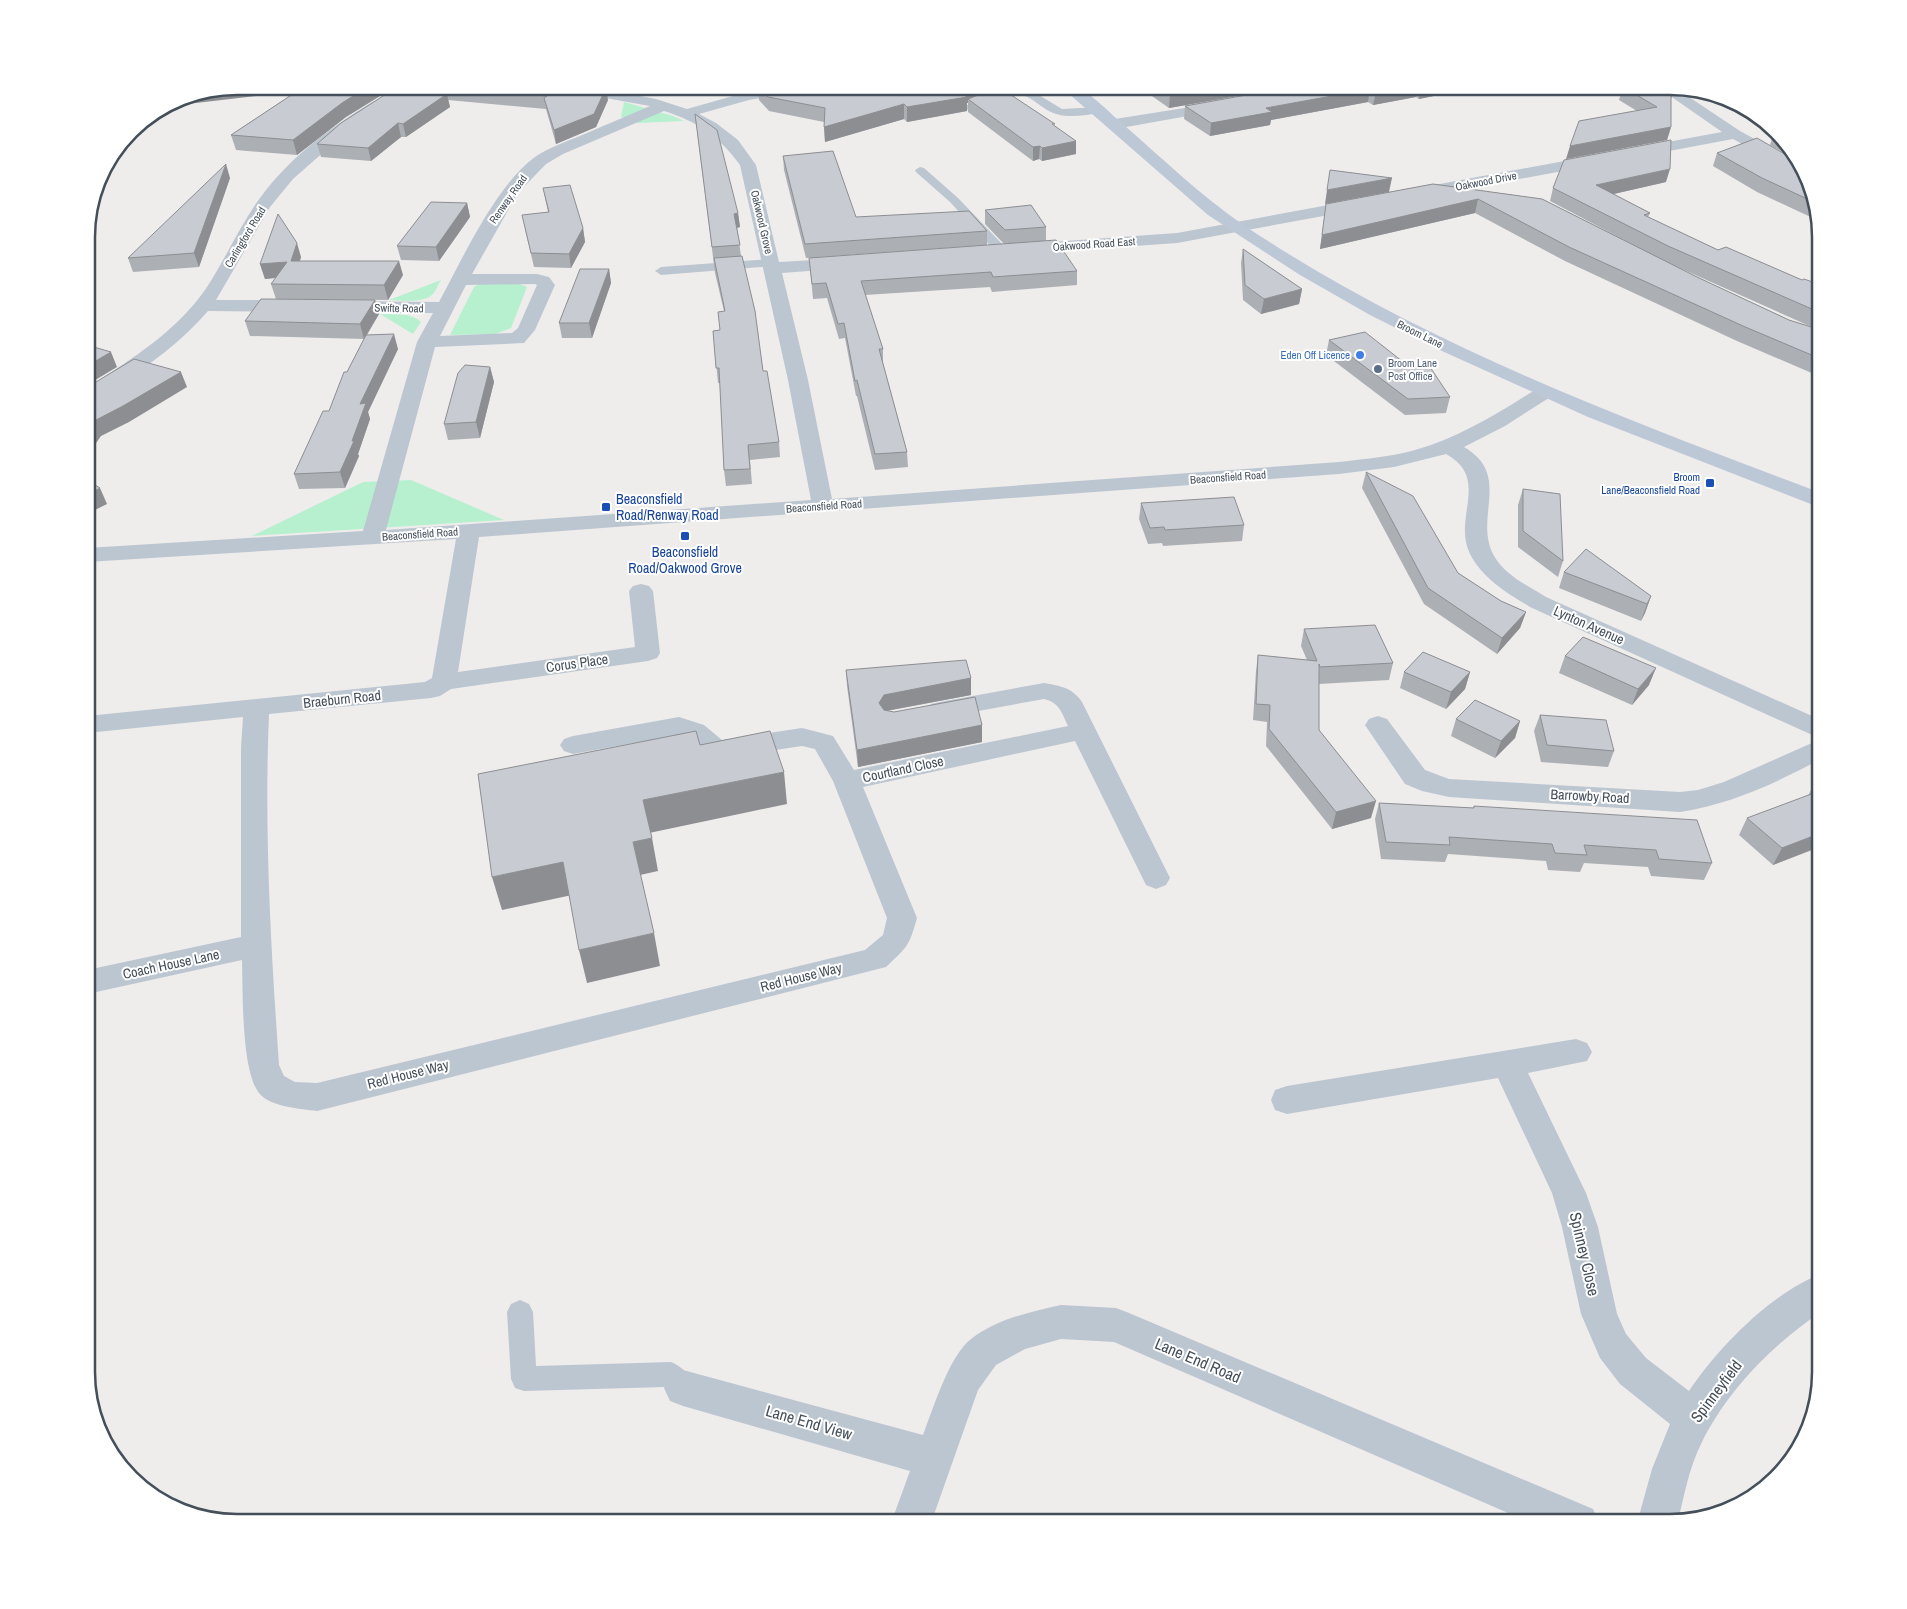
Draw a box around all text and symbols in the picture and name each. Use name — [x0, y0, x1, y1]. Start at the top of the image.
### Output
street label: Oakwood Drive — [1454, 168, 1518, 194]
street label: Renway Road — [486, 172, 530, 226]
street label: Oakwood Grove — [748, 189, 776, 255]
street label: Carlingford Road — [221, 204, 269, 270]
street label: Oakwood Road East — [1052, 234, 1136, 254]
street label: Swifte Road — [374, 301, 424, 315]
street label: Broom Lane — [1395, 317, 1445, 351]
place label: Eden Off Licence — [1280, 348, 1350, 362]
marker: Eden Off Licence — [1354, 349, 1366, 361]
place label: Broom Lane Post Office — [1388, 356, 1437, 383]
marker: Broom Lane Post Office — [1372, 363, 1384, 375]
street label: Beaconsfield Road — [1189, 467, 1267, 487]
place label: Broom Lane/Beaconsfield Road — [1601, 470, 1700, 497]
marker: Broom Lane/Beaconsfield Road — [1704, 477, 1716, 489]
place label: Beaconsfield Road/Renway Road — [616, 490, 719, 524]
street label: Beaconsfield Road — [785, 496, 863, 516]
marker: Beaconsfield Road/Renway Road — [600, 501, 612, 513]
street label: Beaconsfield Road — [381, 524, 459, 544]
marker: Beaconsfield Road/Oakwood Grove — [679, 530, 691, 542]
place label: Beaconsfield Road/Oakwood Grove — [628, 543, 742, 577]
street label: Lynton Avenue — [1551, 601, 1627, 649]
street label: Corus Place — [545, 650, 609, 676]
street label: Braeburn Road — [302, 686, 382, 712]
street label: Courtland Close — [861, 752, 945, 786]
street label: Barrowby Road — [1550, 785, 1630, 807]
street label: Coach House Lane — [121, 945, 221, 983]
street label: Red House Way — [758, 958, 844, 996]
street label: Red House Way — [365, 1055, 451, 1093]
street label: Spinney Close — [1565, 1210, 1605, 1298]
street label: Lane End Road — [1152, 1332, 1244, 1388]
street label: Spinneyfield — [1685, 1355, 1747, 1427]
street label: Lane End View — [763, 1399, 855, 1445]

